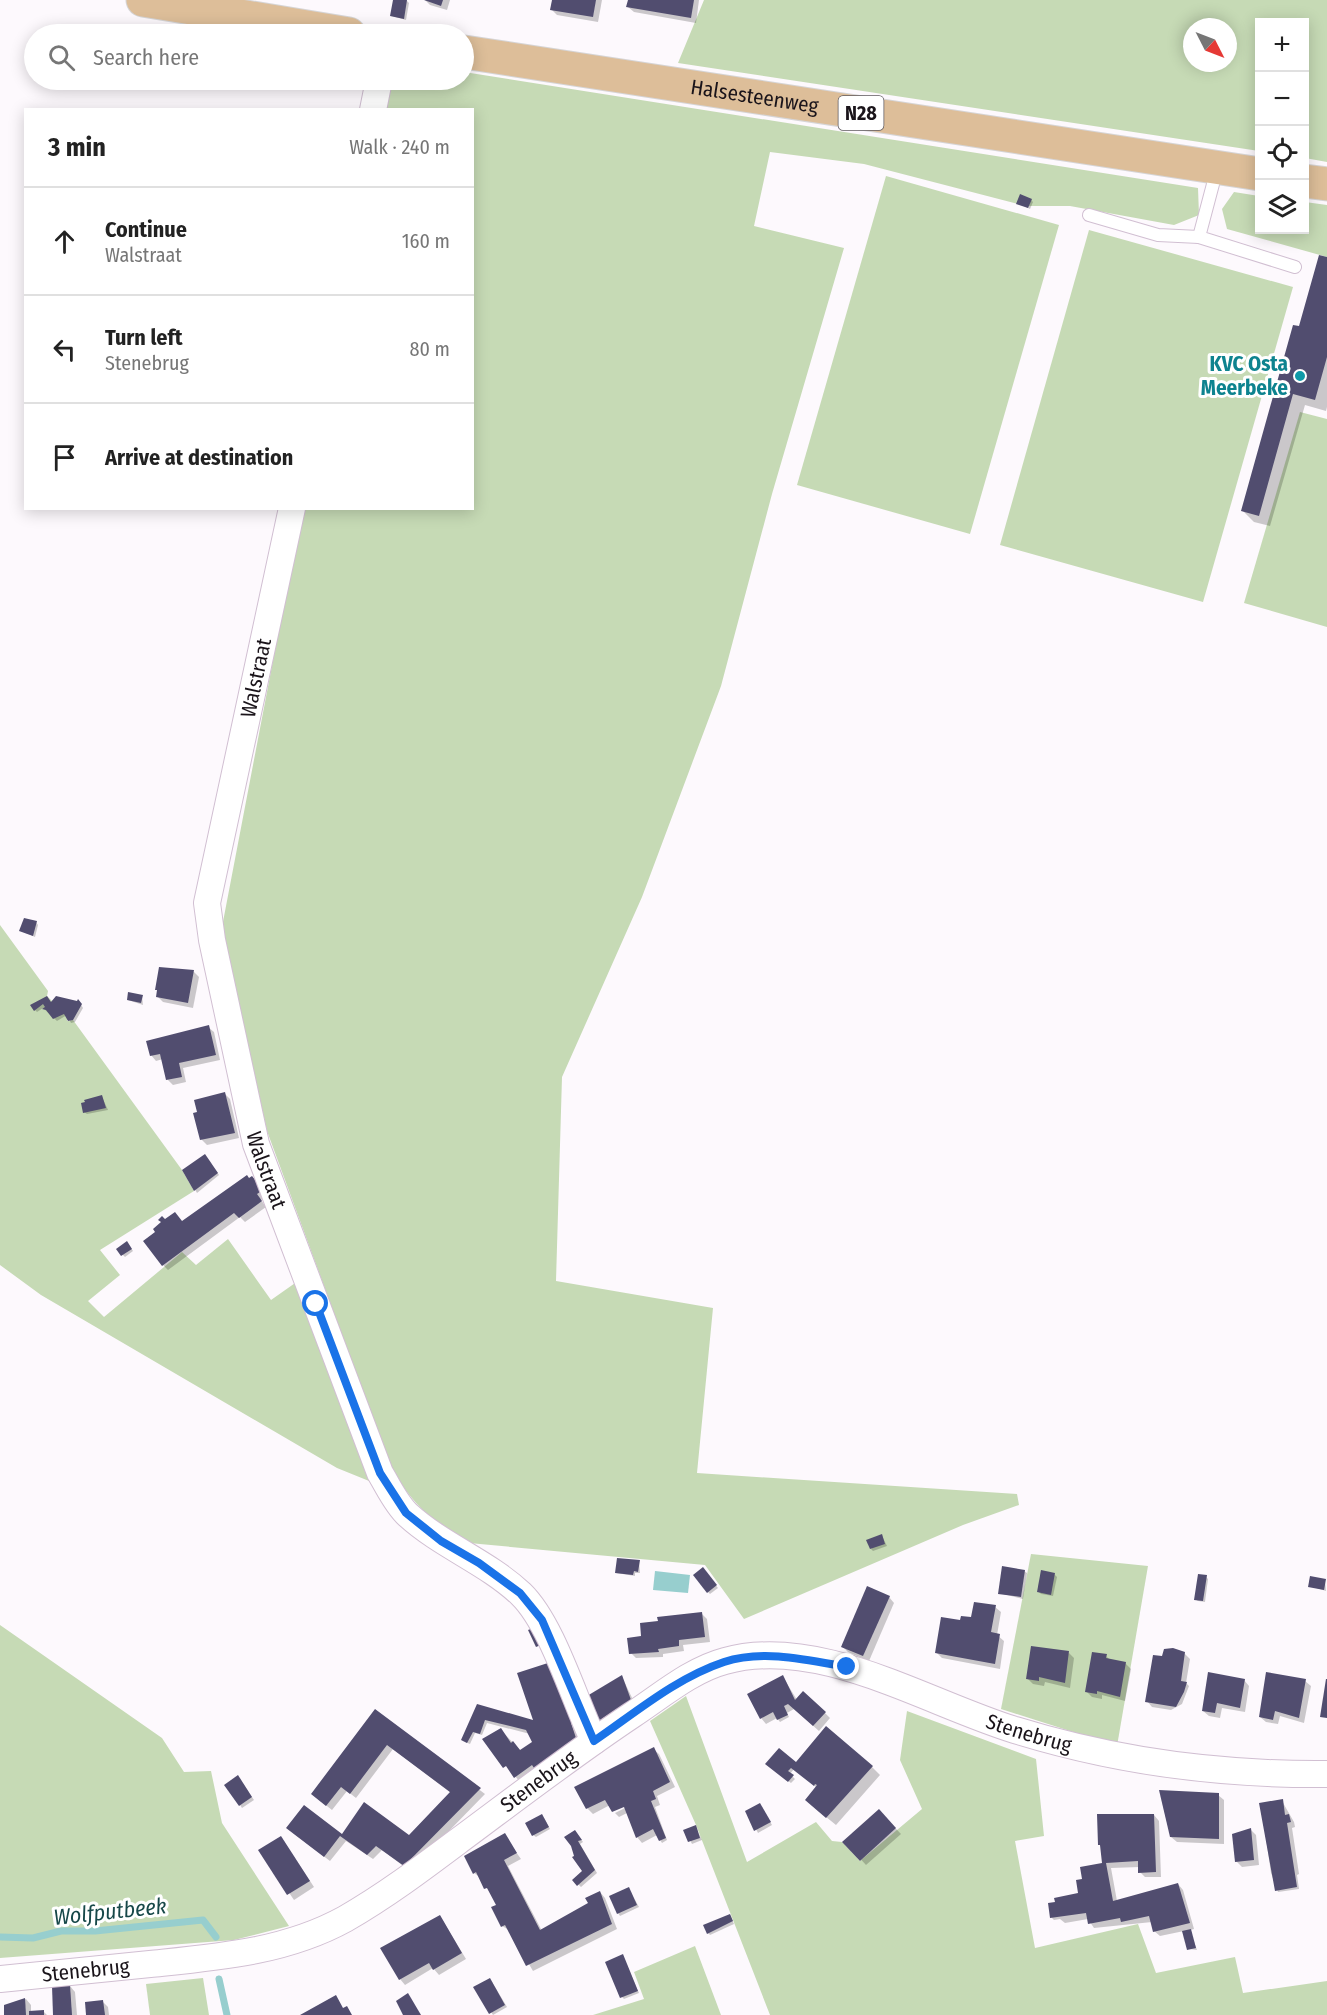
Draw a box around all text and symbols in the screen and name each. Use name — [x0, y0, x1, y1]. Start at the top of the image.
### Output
north arrow — [1183, 18, 1237, 72]
map controls — [1255, 18, 1309, 234]
button: + — [1255, 18, 1309, 72]
search box — [24, 24, 474, 90]
icon: search — [45, 41, 78, 74]
text: Search here — [93, 44, 199, 71]
button: − — [1255, 72, 1309, 126]
street label: Halsesteenweg — [689, 74, 821, 119]
road number: N28 — [838, 96, 884, 130]
button: locate — [1255, 126, 1309, 180]
text: 3 min — [48, 132, 106, 163]
text: Walk · 240 m — [349, 135, 450, 159]
button: layers — [1255, 180, 1309, 234]
text: Continue — [105, 216, 187, 243]
icon: ahead — [48, 225, 81, 258]
text: 160 m — [402, 229, 450, 253]
text: Walstraat — [105, 243, 182, 267]
text: Turn left — [105, 324, 183, 351]
icon: left — [48, 333, 81, 366]
text: 80 m — [410, 337, 450, 361]
text: Stenebrug — [105, 351, 189, 375]
place label: KVC Osta Meerbeke — [1201, 351, 1288, 401]
marker: KVC Osta Meerbeke — [1293, 369, 1307, 383]
icon: arrive — [48, 441, 81, 474]
text: Arrive at destination — [105, 444, 293, 471]
street label: Walstraat — [235, 636, 277, 720]
street label: Walstraat — [241, 1129, 292, 1213]
route start — [302, 1290, 328, 1316]
route end — [833, 1653, 859, 1679]
street label: Stenebrug — [982, 1708, 1075, 1758]
street label: Stenebrug — [495, 1745, 582, 1818]
water label: Wolfputbeek — [52, 1892, 168, 1931]
street label: Stenebrug — [40, 1953, 131, 1988]

